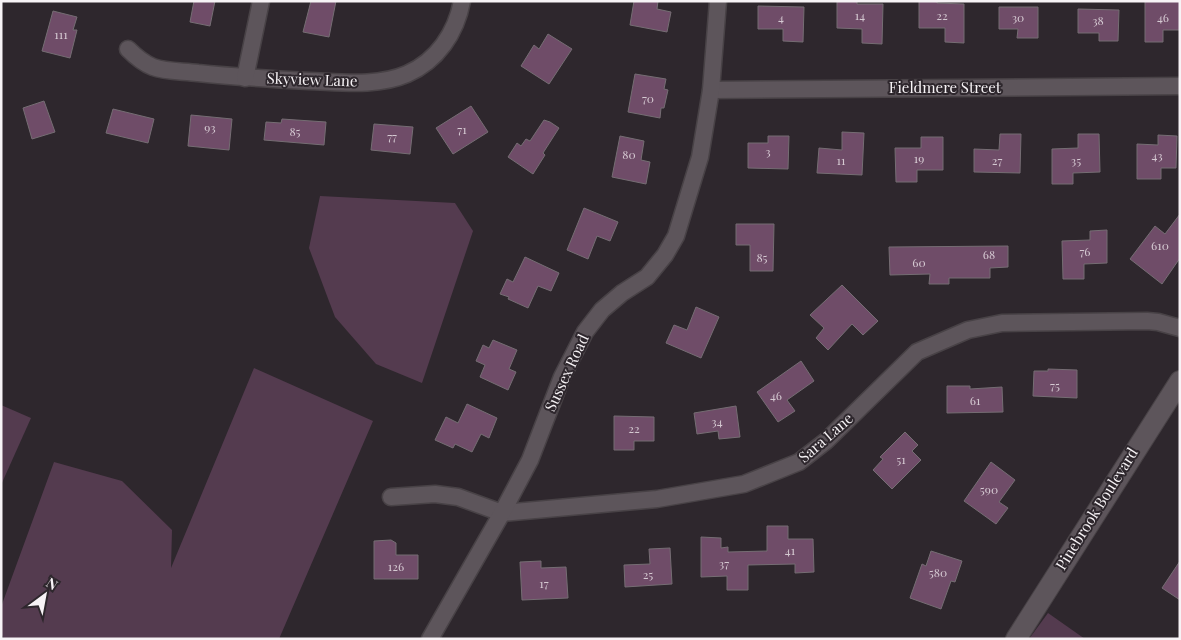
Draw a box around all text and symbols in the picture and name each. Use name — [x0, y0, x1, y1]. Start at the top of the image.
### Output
house number: 14 — [855, 7, 865, 23]
house number: 22 — [936, 7, 948, 23]
house number: 4 — [778, 9, 784, 25]
house number: 30 — [1012, 9, 1024, 25]
house number: 46 — [1157, 9, 1169, 25]
house number: 38 — [1092, 12, 1104, 28]
house number: 111 — [54, 26, 68, 42]
street label: Skyview Lane — [266, 67, 358, 91]
street label: Fieldmere Street — [889, 77, 1002, 97]
house number: 70 — [642, 90, 654, 106]
house number: 93 — [204, 119, 216, 135]
house number: 71 — [457, 121, 467, 137]
house number: 85 — [289, 123, 301, 139]
house number: 77 — [387, 128, 397, 144]
house number: 3 — [765, 143, 771, 159]
house number: 80 — [622, 146, 636, 162]
house number: 43 — [1151, 147, 1163, 163]
house number: 19 — [914, 150, 924, 166]
house number: 11 — [837, 152, 846, 168]
house number: 27 — [992, 152, 1002, 168]
house number: 35 — [1071, 152, 1081, 168]
house number: 610 — [1151, 237, 1169, 253]
house number: 76 — [1079, 243, 1091, 259]
house number: 68 — [983, 246, 995, 262]
house number: 85 — [756, 249, 768, 265]
house number: 60 — [912, 254, 926, 270]
street label: Sussex Road — [539, 330, 593, 414]
house number: 75 — [1050, 377, 1060, 393]
house number: 46 — [770, 387, 782, 403]
house number: 61 — [970, 392, 981, 408]
street label: Sara Lane — [794, 408, 857, 466]
house number: 34 — [711, 413, 723, 429]
house number: 22 — [628, 420, 640, 436]
street label: Pinebrook Boulevard — [1050, 443, 1142, 573]
house number: 51 — [896, 451, 906, 467]
house number: 590 — [980, 481, 998, 497]
house number: 41 — [785, 542, 796, 558]
house number: 37 — [719, 555, 729, 571]
house number: 126 — [388, 558, 404, 574]
house number: 580 — [929, 564, 947, 580]
house number: 25 — [643, 566, 653, 582]
north arrow — [20, 570, 70, 620]
text: N — [43, 573, 61, 594]
house number: 17 — [539, 575, 549, 591]

